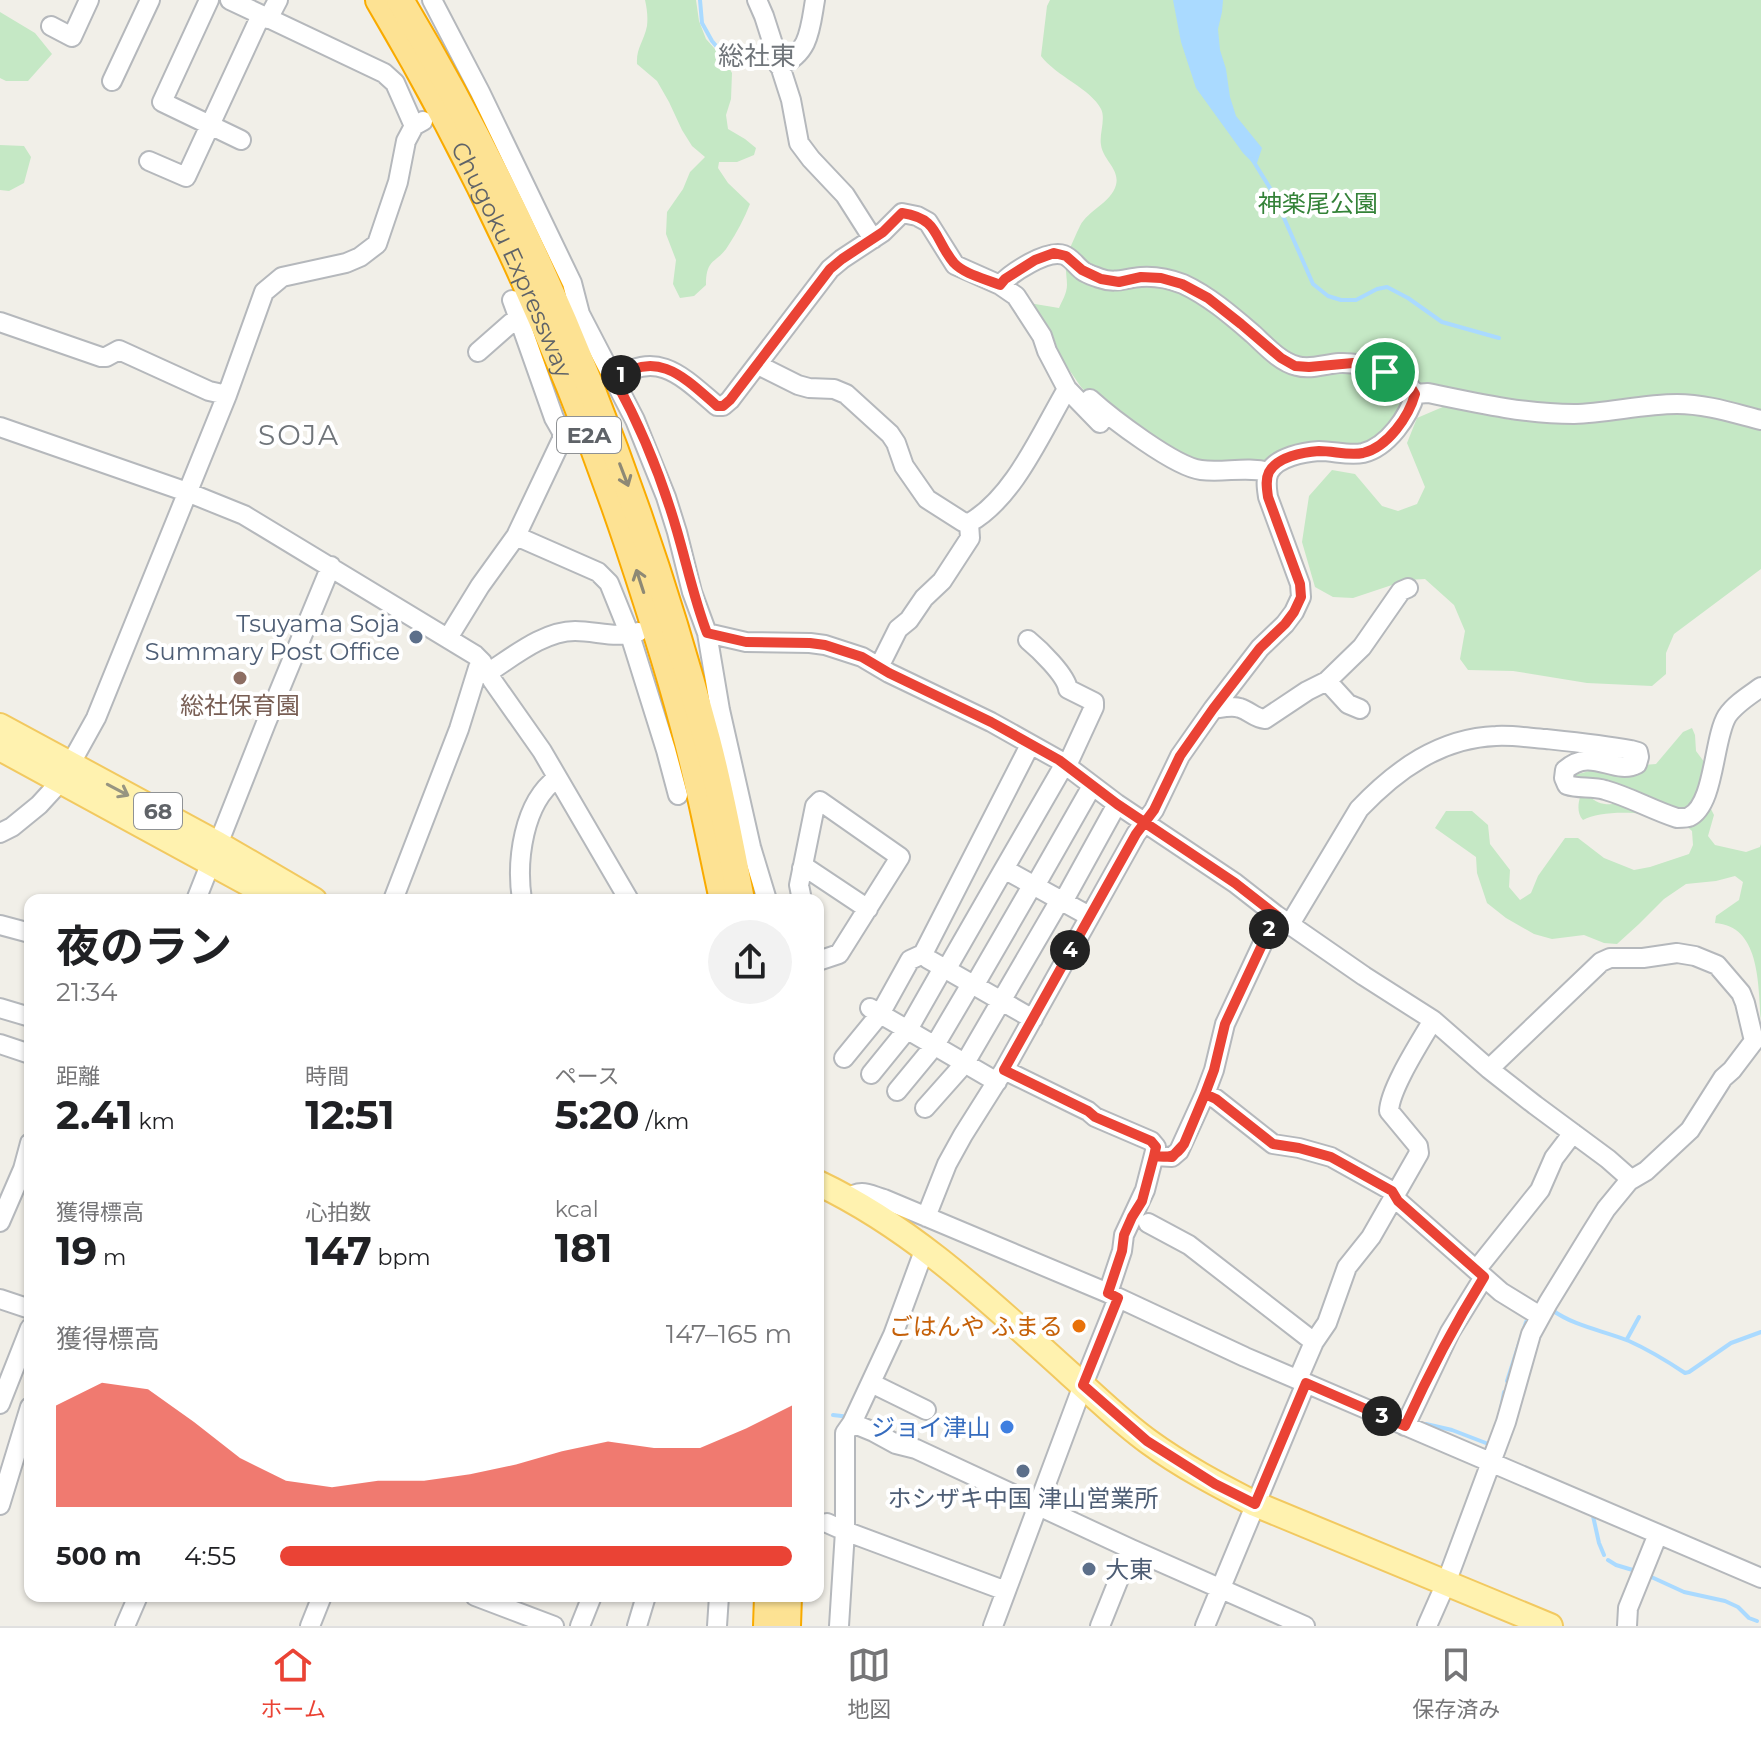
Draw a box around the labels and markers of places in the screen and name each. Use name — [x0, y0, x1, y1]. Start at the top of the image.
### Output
pin — [1351, 338, 1419, 406]
pin: 1 — [601, 355, 641, 395]
place label: Tsuyama Soja Summary Post Office — [145, 609, 400, 666]
marker: Tsuyama Soja Summary Post Office — [407, 628, 425, 646]
marker: 総社保育園 — [231, 669, 249, 687]
place label: 総社保育園 — [180, 691, 300, 720]
pin: 2 — [1249, 909, 1289, 949]
pin: 4 — [1050, 930, 1090, 970]
place label: ごはんや ふまる — [889, 1312, 1063, 1341]
marker: ごはんや ふまる — [1070, 1317, 1088, 1335]
pin: 3 — [1362, 1396, 1402, 1436]
place label: ジョイ津山 — [871, 1413, 991, 1442]
marker: ジョイ津山 — [998, 1418, 1016, 1436]
marker: ホシザキ中国 津山営業所 — [1014, 1462, 1032, 1480]
place label: ホシザキ中国 津山営業所 — [888, 1484, 1158, 1513]
place label: 大東 — [1105, 1555, 1153, 1584]
marker: 大東 — [1080, 1560, 1098, 1578]

